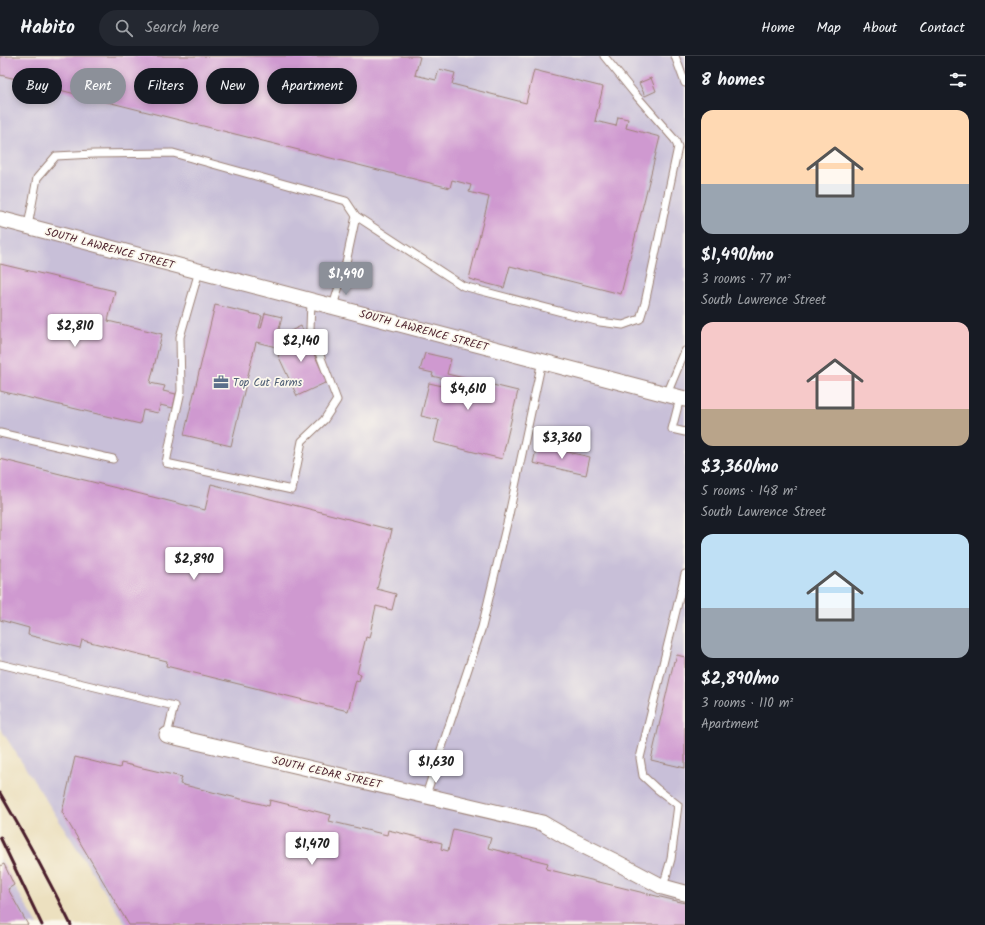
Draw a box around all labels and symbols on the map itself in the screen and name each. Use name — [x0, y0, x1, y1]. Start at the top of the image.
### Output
street label: SOUTH LAWRENCE STREET — [43, 223, 177, 275]
pin: $1,490 — [313, 262, 379, 296]
street label: SOUTH LAWRENCE STREET — [357, 305, 491, 357]
pin: $2,810 — [42, 314, 108, 348]
pin: $2,140 — [268, 329, 334, 363]
office icon: Top Cut Farms — [212, 373, 230, 391]
place label: Top Cut Farms — [233, 374, 302, 392]
pin: $4,610 — [435, 377, 501, 411]
pin: $3,360 — [529, 426, 595, 460]
pin: $2,890 — [161, 547, 227, 581]
pin: $1,630 — [403, 750, 469, 784]
street label: SOUTH CEDAR STREET — [270, 752, 384, 795]
pin: $1,470 — [279, 832, 345, 866]

